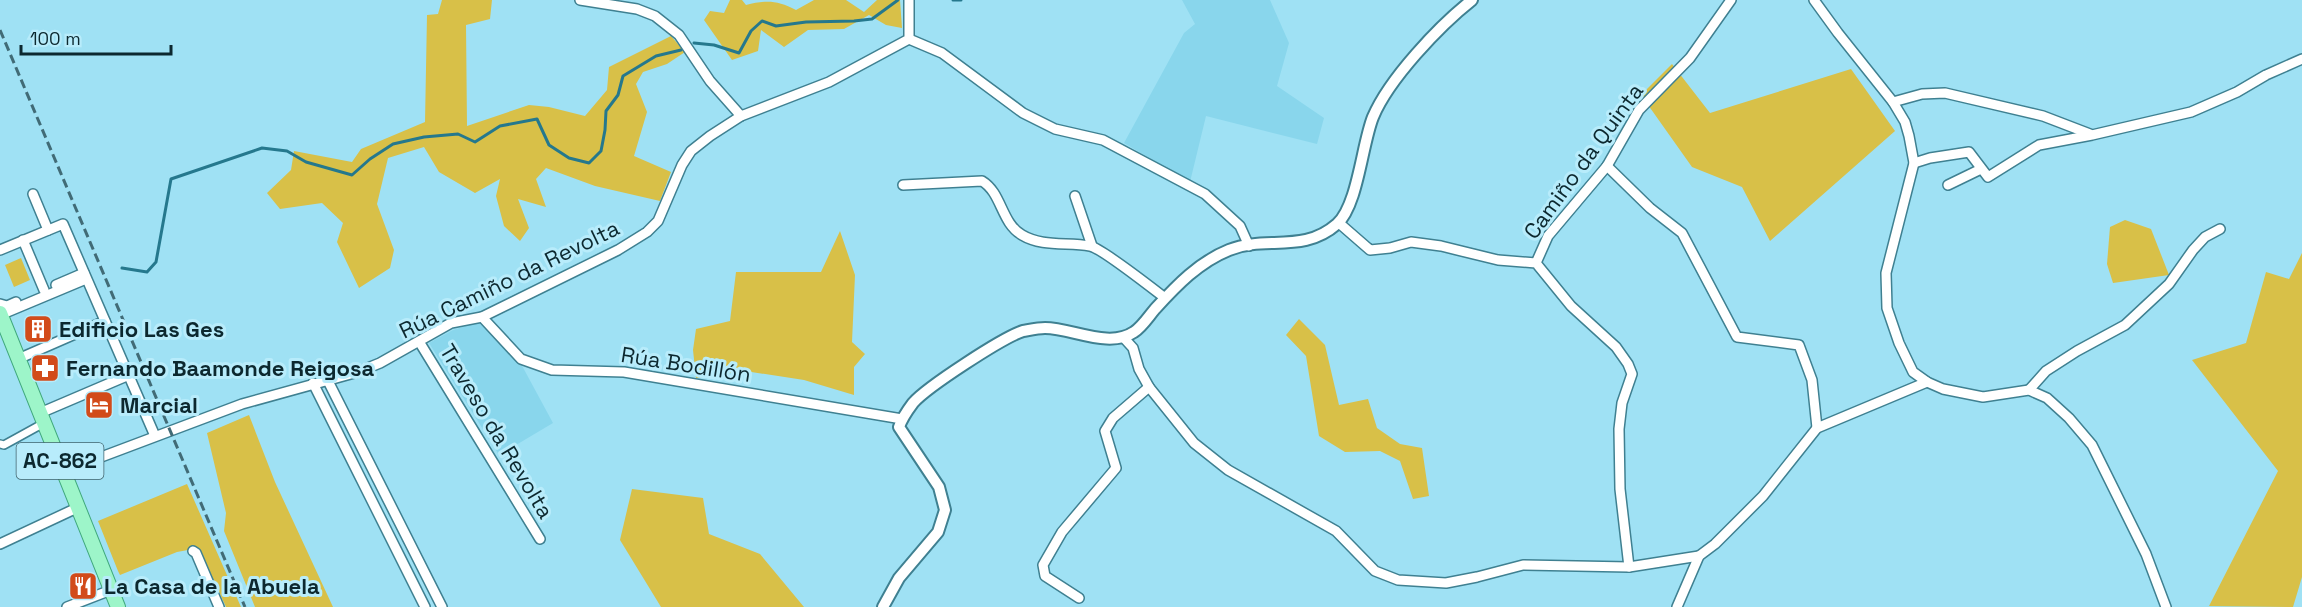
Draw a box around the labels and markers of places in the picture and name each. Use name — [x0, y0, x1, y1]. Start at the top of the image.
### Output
building icon: Edificio Las Ges — [22, 313, 54, 345]
place label: Edificio Las Ges — [59, 315, 224, 343]
pharmacy icon: Fernando Baamonde Reigosa — [29, 352, 61, 384]
place label: Fernando Baamonde Reigosa — [66, 354, 375, 382]
hotel icon: Marcial — [83, 389, 115, 421]
place label: Marcial — [120, 391, 198, 419]
restaurant icon: La Casa de la Abuela — [67, 570, 99, 602]
place label: La Casa de la Abuela — [104, 572, 320, 600]

